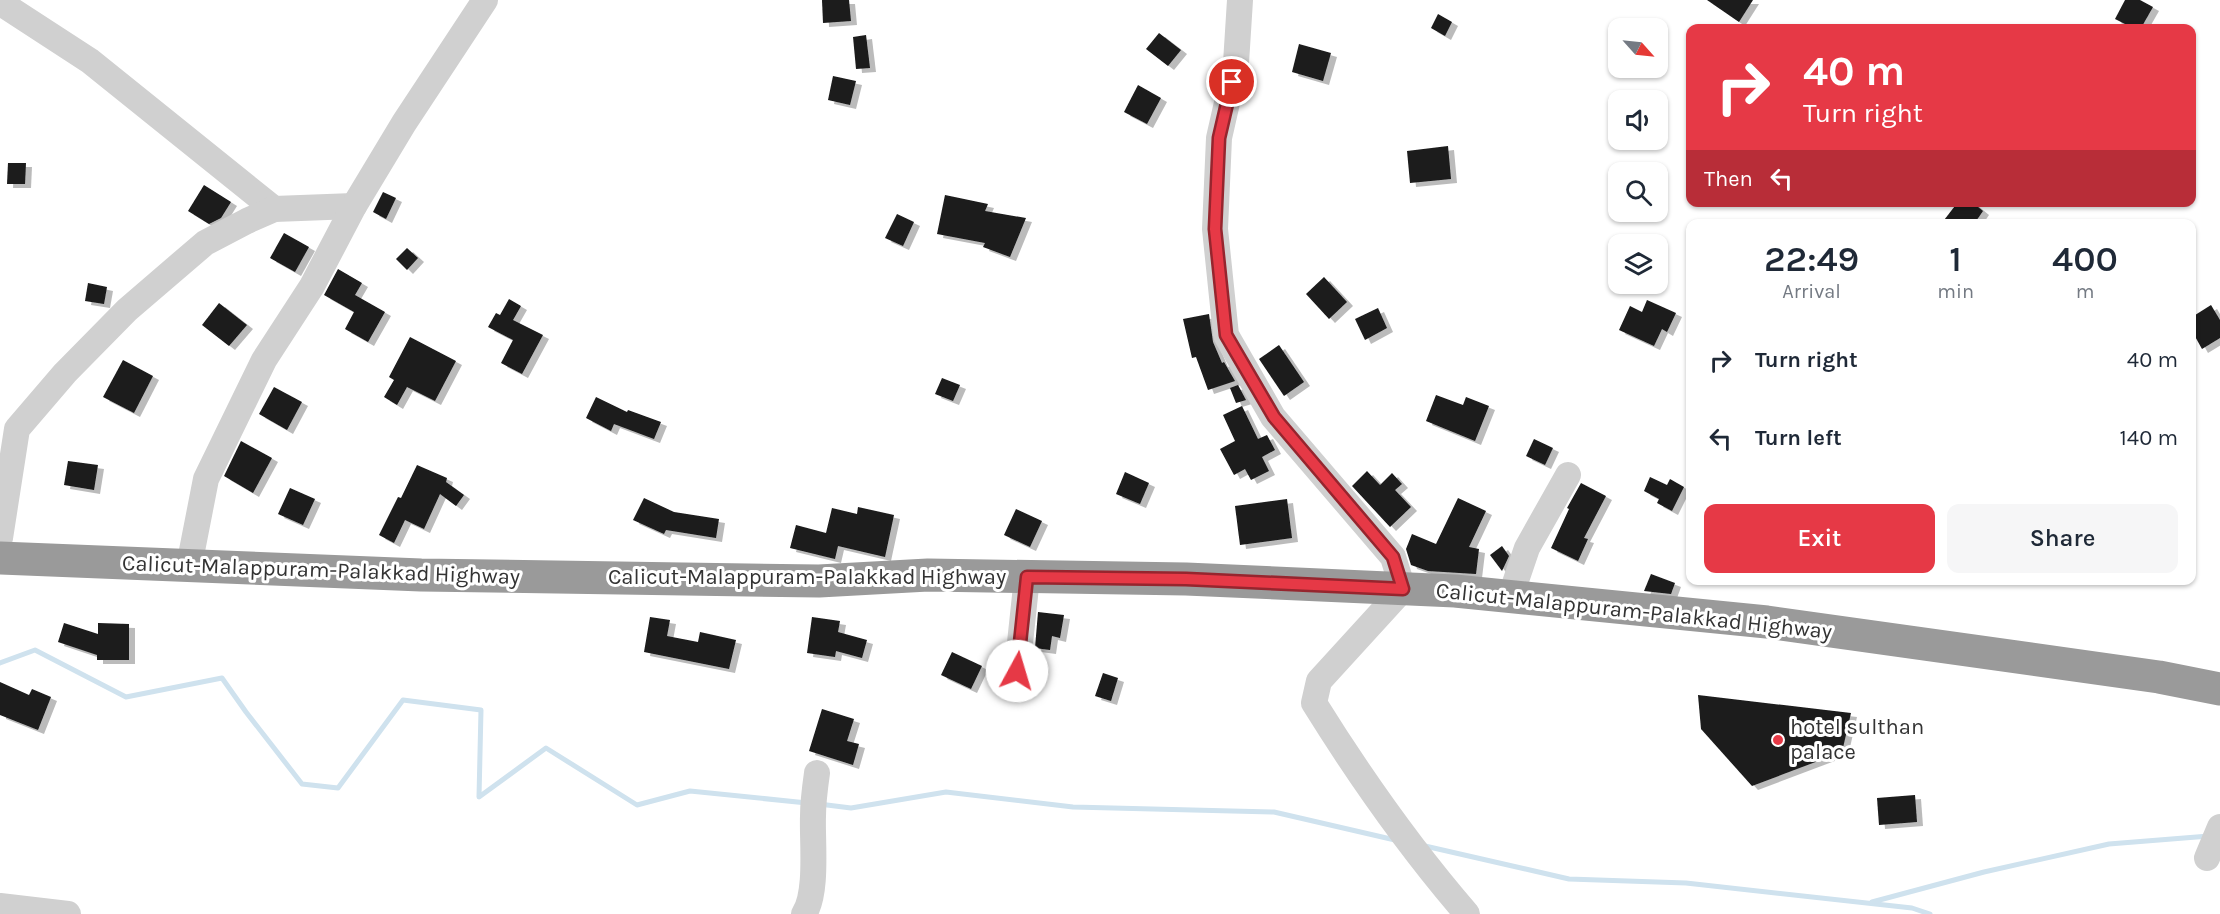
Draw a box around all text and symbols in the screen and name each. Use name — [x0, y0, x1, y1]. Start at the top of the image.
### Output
north arrow — [1608, 18, 1668, 78]
map controls — [1608, 18, 1668, 294]
text: 40 m — [1803, 46, 1905, 96]
icon: right — [1704, 48, 1782, 126]
pin — [1206, 56, 1257, 107]
icon: arrive — [1215, 65, 1248, 98]
button: sound — [1608, 90, 1668, 150]
text: Turn right — [1803, 97, 1923, 129]
button: search — [1608, 162, 1668, 222]
icon: left — [1765, 162, 1798, 195]
text: Then — [1704, 166, 1753, 192]
button: layers — [1608, 234, 1668, 294]
text: 22:49 — [1764, 238, 1859, 280]
text: 1 — [1949, 238, 1962, 280]
text: 400 — [2052, 238, 2118, 280]
text: Arrival — [1782, 280, 1841, 303]
text: min — [1937, 280, 1974, 303]
text: m — [2076, 280, 2094, 303]
icon: right — [1704, 344, 1737, 377]
text: Turn right — [1755, 347, 1858, 373]
text: 40 m — [2127, 347, 2178, 373]
icon: left — [1704, 422, 1737, 455]
text: Turn left — [1755, 425, 1842, 451]
text: 140 m — [2120, 425, 2178, 451]
button: Exit — [1704, 504, 1935, 573]
button: Share — [1947, 504, 2178, 573]
street label: Calicut-Malappuram-Palakkad Highway — [122, 550, 520, 590]
street label: Calicut-Malappuram-Palakkad Highway — [608, 564, 1006, 590]
street label: Calicut-Malappuram-Palakkad Highway — [1435, 577, 1833, 645]
position arrow — [985, 639, 1049, 703]
place label: hotel sulthan palace — [1790, 714, 1924, 765]
marker: hotel sulthan palace — [1771, 733, 1785, 747]

